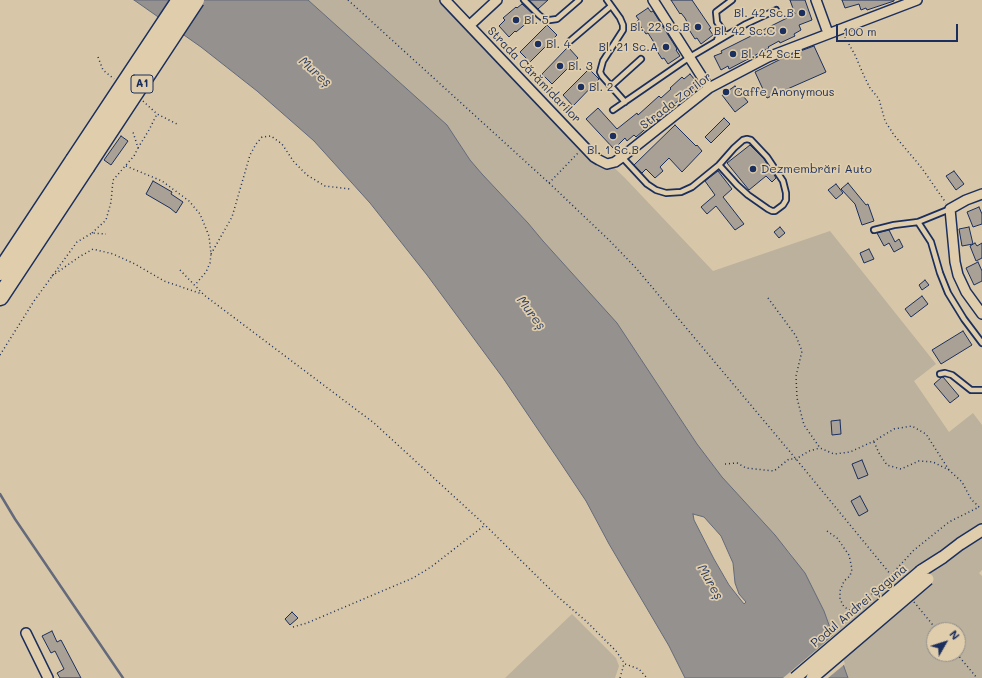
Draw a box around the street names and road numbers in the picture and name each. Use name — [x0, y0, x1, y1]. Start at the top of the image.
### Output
street label: Strada Cărămidarilor — [484, 24, 584, 126]
street label: Strada Zorilor — [638, 70, 714, 132]
road number: A1 — [131, 75, 153, 93]
street label: Podul Andrei Șaguna — [808, 562, 910, 650]

